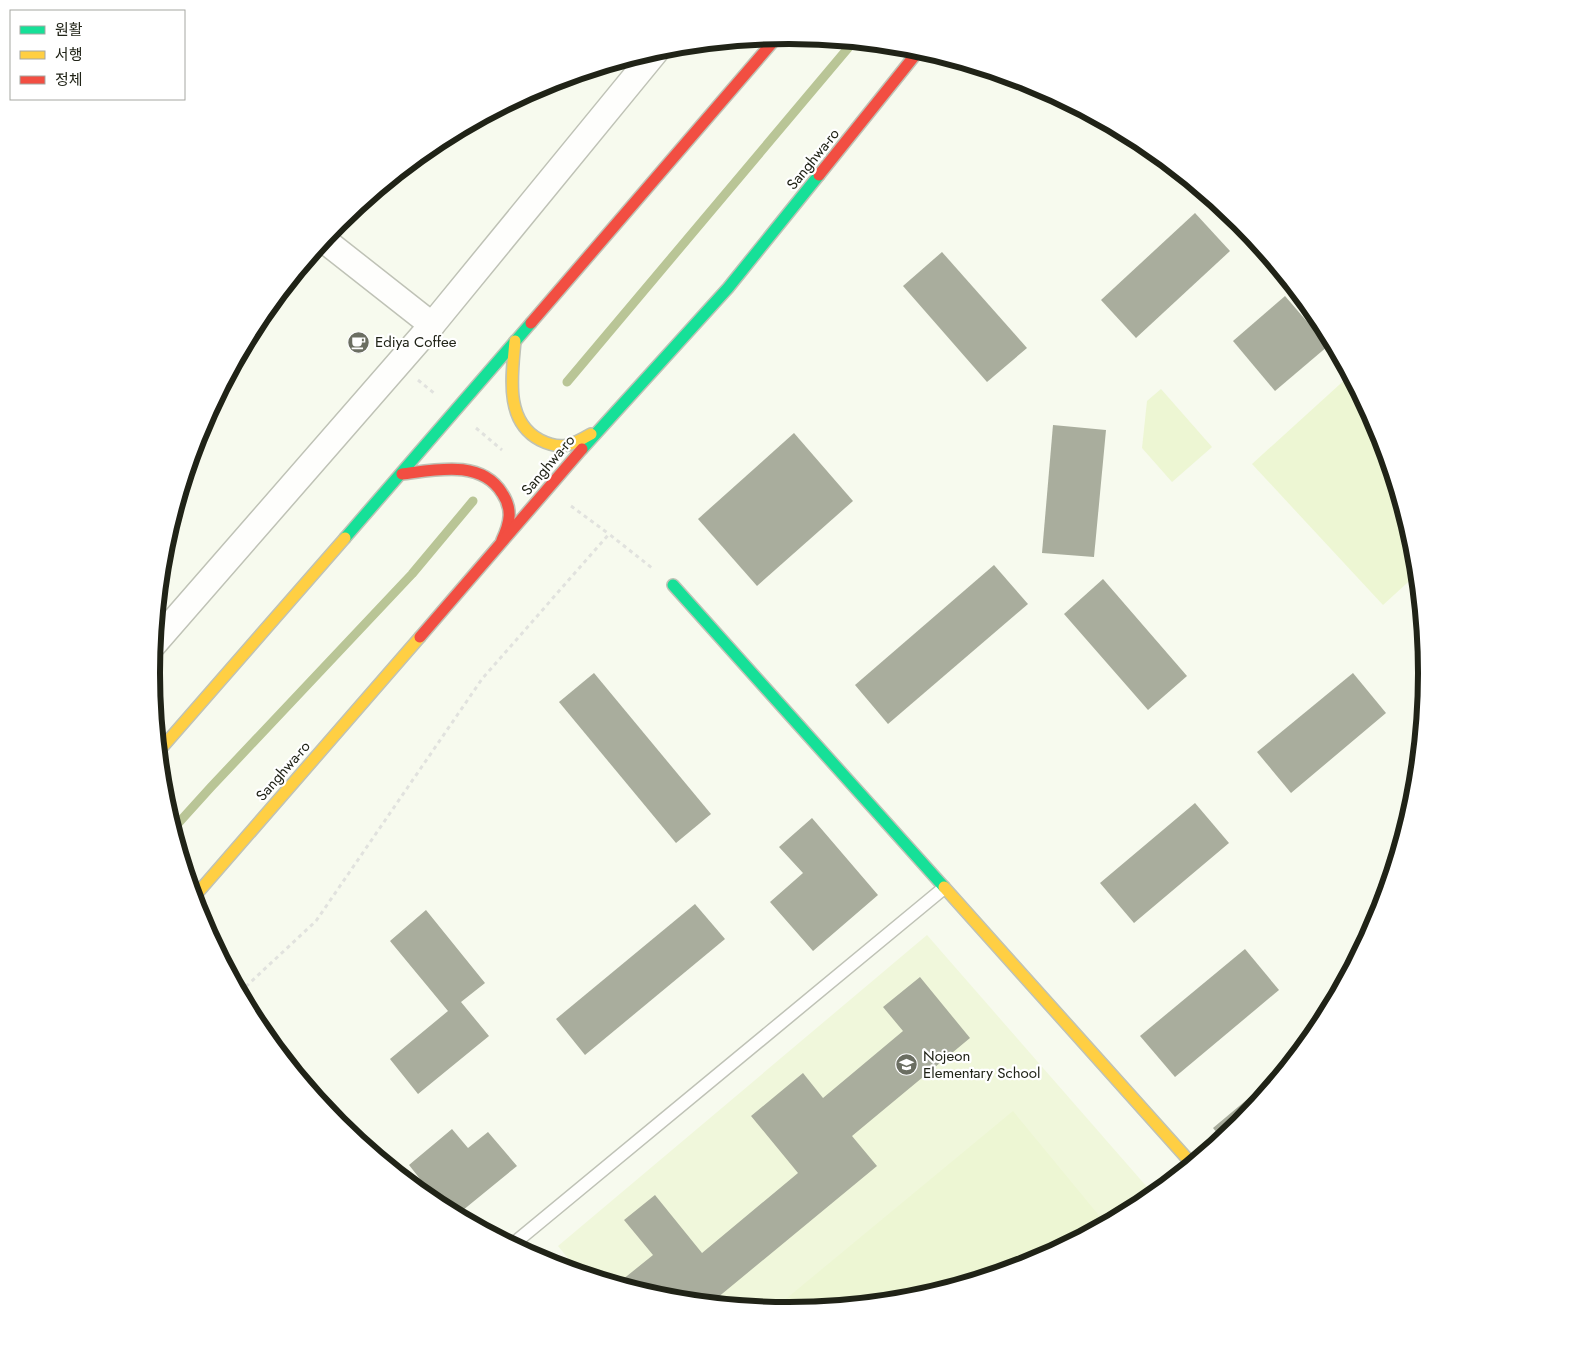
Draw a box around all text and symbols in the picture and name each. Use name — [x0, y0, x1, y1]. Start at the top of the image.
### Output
legend — [10, 10, 185, 100]
text: 원활 — [55, 19, 83, 41]
text: 서행 — [55, 44, 83, 66]
text: 정체 — [55, 69, 83, 91]
street label: Sanghwa-ro — [781, 124, 845, 194]
cafe icon: Ediya Coffee — [347, 330, 371, 354]
place label: Ediya Coffee — [375, 331, 457, 353]
street label: Sanghwa-ro — [516, 430, 580, 500]
street label: Sanghwa-ro — [251, 736, 315, 806]
place label: Nojeon Elementary School — [923, 1045, 1040, 1084]
school or university icon: Nojeon Elementary School — [895, 1053, 919, 1077]

